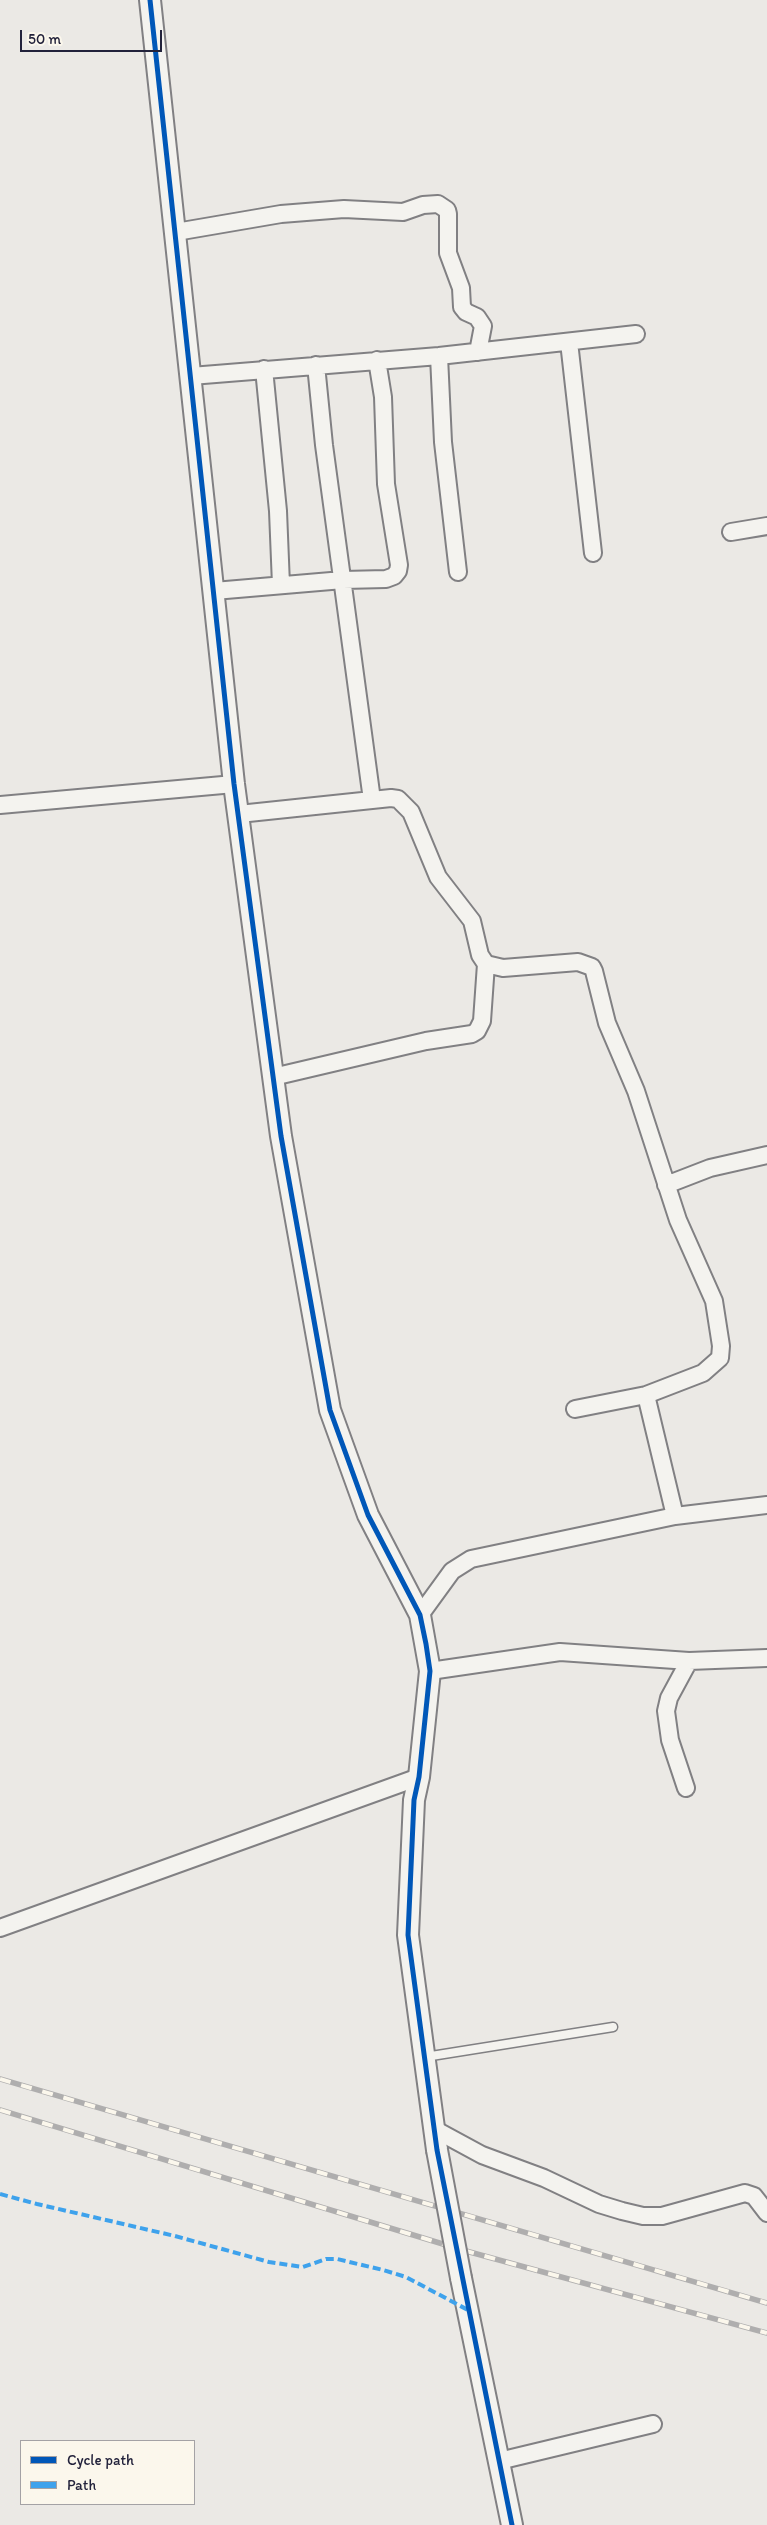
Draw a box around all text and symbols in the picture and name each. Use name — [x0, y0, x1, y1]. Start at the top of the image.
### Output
scale bar — [22, 20, 165, 52]
text: 50 m — [28, 30, 61, 48]
legend — [20, 2440, 195, 2505]
text: Cycle path — [67, 2451, 134, 2469]
text: Path — [67, 2476, 96, 2494]

